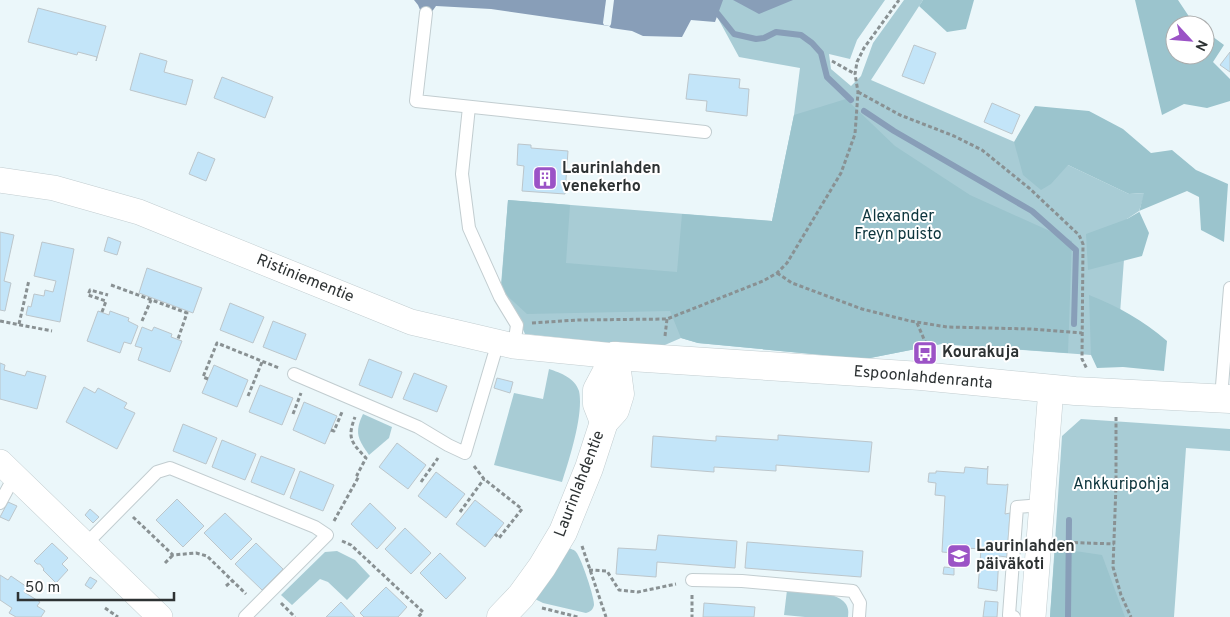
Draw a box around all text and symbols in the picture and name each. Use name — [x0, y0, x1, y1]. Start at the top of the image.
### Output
north arrow — [1165, 15, 1215, 65]
text: N — [1190, 37, 1210, 53]
place label: Laurinlahden venekerho — [562, 159, 661, 197]
building icon: Laurinlahden venekerho — [532, 165, 558, 191]
park label: Alexander Freyn puisto — [854, 207, 942, 245]
street label: Ristiniementie — [253, 250, 357, 308]
bus stop icon: Kourakuja — [912, 340, 938, 366]
place label: Kourakuja — [942, 343, 1019, 363]
street label: Espoonlahdenranta — [853, 362, 993, 394]
street label: Laurinlahdentie — [551, 428, 609, 540]
park label: Ankkuripohja — [1073, 475, 1169, 495]
place label: Laurinlahden päiväkoti — [976, 537, 1075, 575]
school or university icon: Laurinlahden päiväkoti — [946, 543, 972, 569]
scale bar — [18, 570, 174, 602]
text: 50 m — [25, 579, 60, 598]

